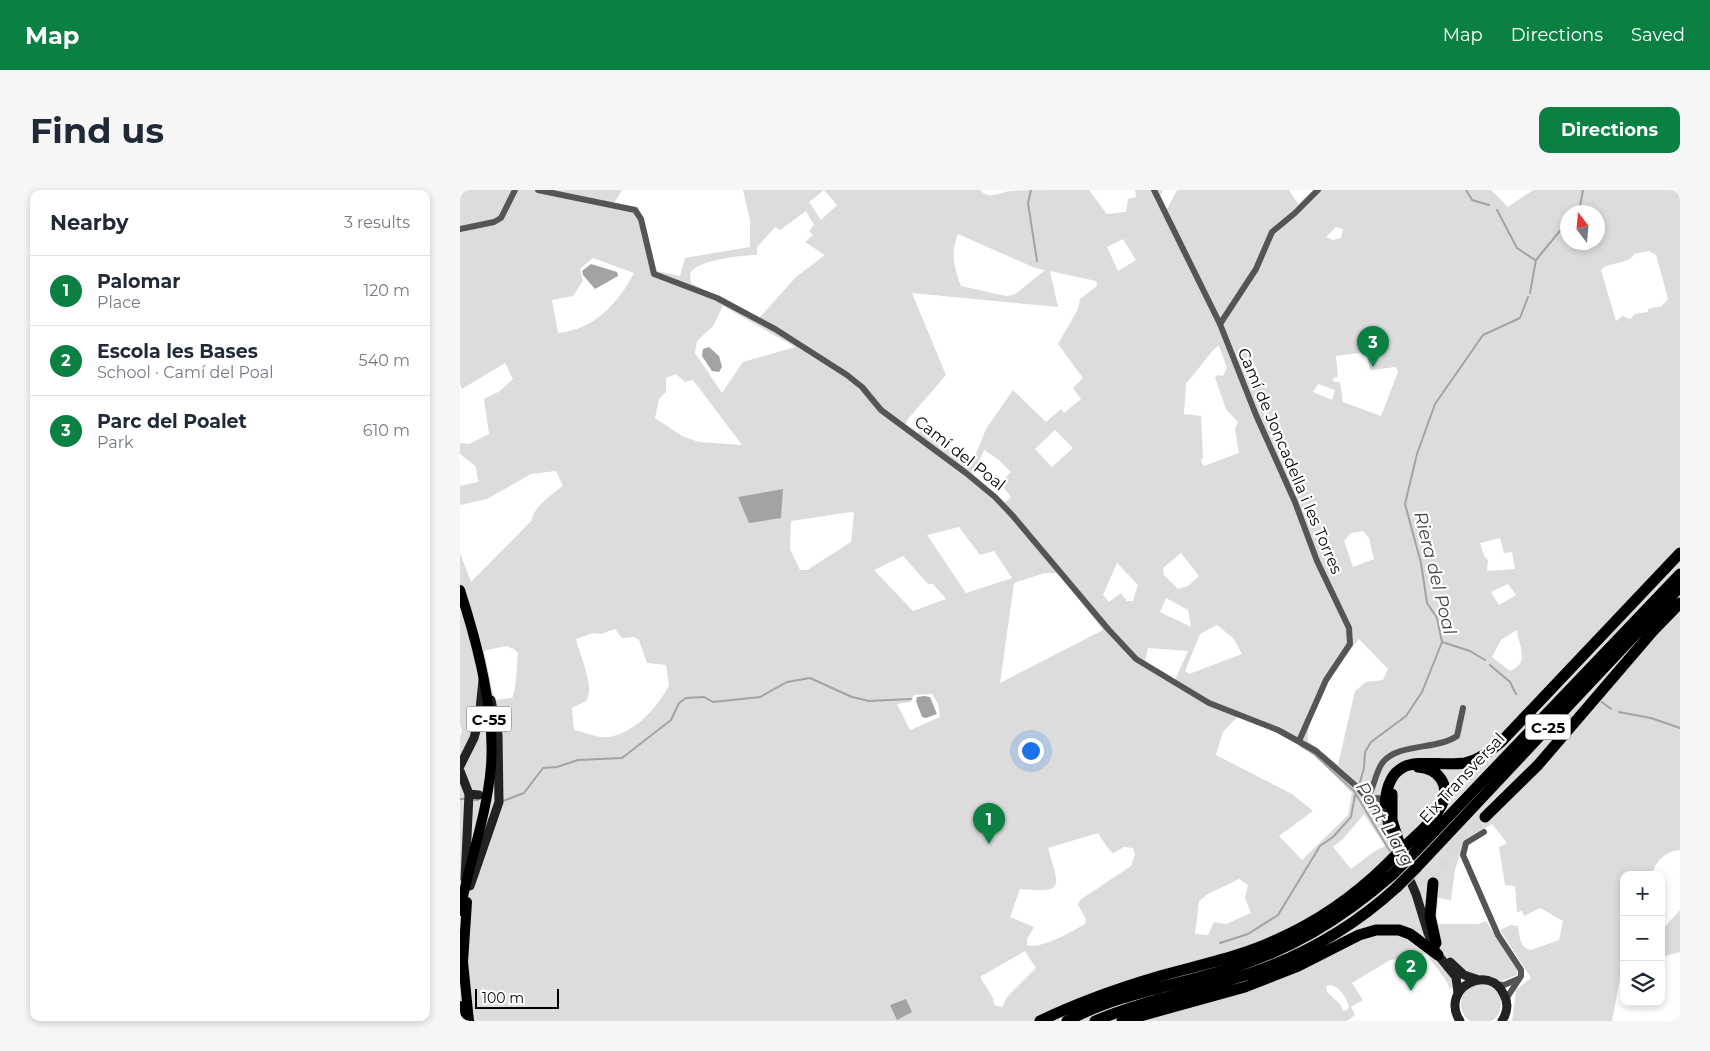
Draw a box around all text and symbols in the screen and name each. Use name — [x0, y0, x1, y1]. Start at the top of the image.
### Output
text: Map — [25, 21, 79, 50]
text: Map — [1443, 24, 1483, 46]
text: Directions — [1511, 24, 1603, 46]
text: Saved — [1631, 24, 1685, 46]
button: Directions — [1539, 107, 1680, 153]
text: Find us — [30, 109, 164, 152]
north arrow — [1560, 205, 1605, 250]
text: Nearby — [50, 210, 129, 235]
text: 3 results — [344, 213, 410, 232]
text: Palomar — [97, 270, 180, 293]
text: 1 — [63, 281, 69, 300]
text: 120 m — [363, 281, 410, 300]
text: Place — [97, 293, 141, 312]
pin: 3 — [1357, 326, 1389, 367]
text: Escola les Bases — [97, 340, 258, 363]
street label: Camí de Joncadella i les Torres — [1234, 345, 1346, 577]
text: 2 — [61, 351, 71, 370]
text: 540 m — [359, 351, 410, 370]
text: School · Camí del Poal — [97, 363, 273, 382]
text: Parc del Poalet — [97, 410, 247, 433]
street label: Camí del Poal — [911, 412, 1009, 494]
text: 3 — [61, 421, 71, 440]
text: 610 m — [363, 421, 410, 440]
text: Park — [97, 433, 134, 452]
water label: Riera del Poal — [1409, 509, 1461, 637]
road number: C-55 — [466, 706, 512, 732]
road number: C-25 — [1526, 714, 1570, 740]
street label: Eix Transversal — [1415, 729, 1509, 827]
your location — [1018, 738, 1044, 764]
water label: Pont Llarg — [1351, 778, 1419, 870]
pin: 1 — [973, 803, 1005, 844]
map controls — [1620, 871, 1665, 1006]
button: + — [1620, 871, 1665, 916]
button: − — [1620, 916, 1665, 961]
pin: 2 — [1395, 950, 1427, 991]
button: layers — [1620, 961, 1665, 1006]
scale bar — [475, 986, 559, 1009]
text: 100 m — [482, 989, 524, 1007]

